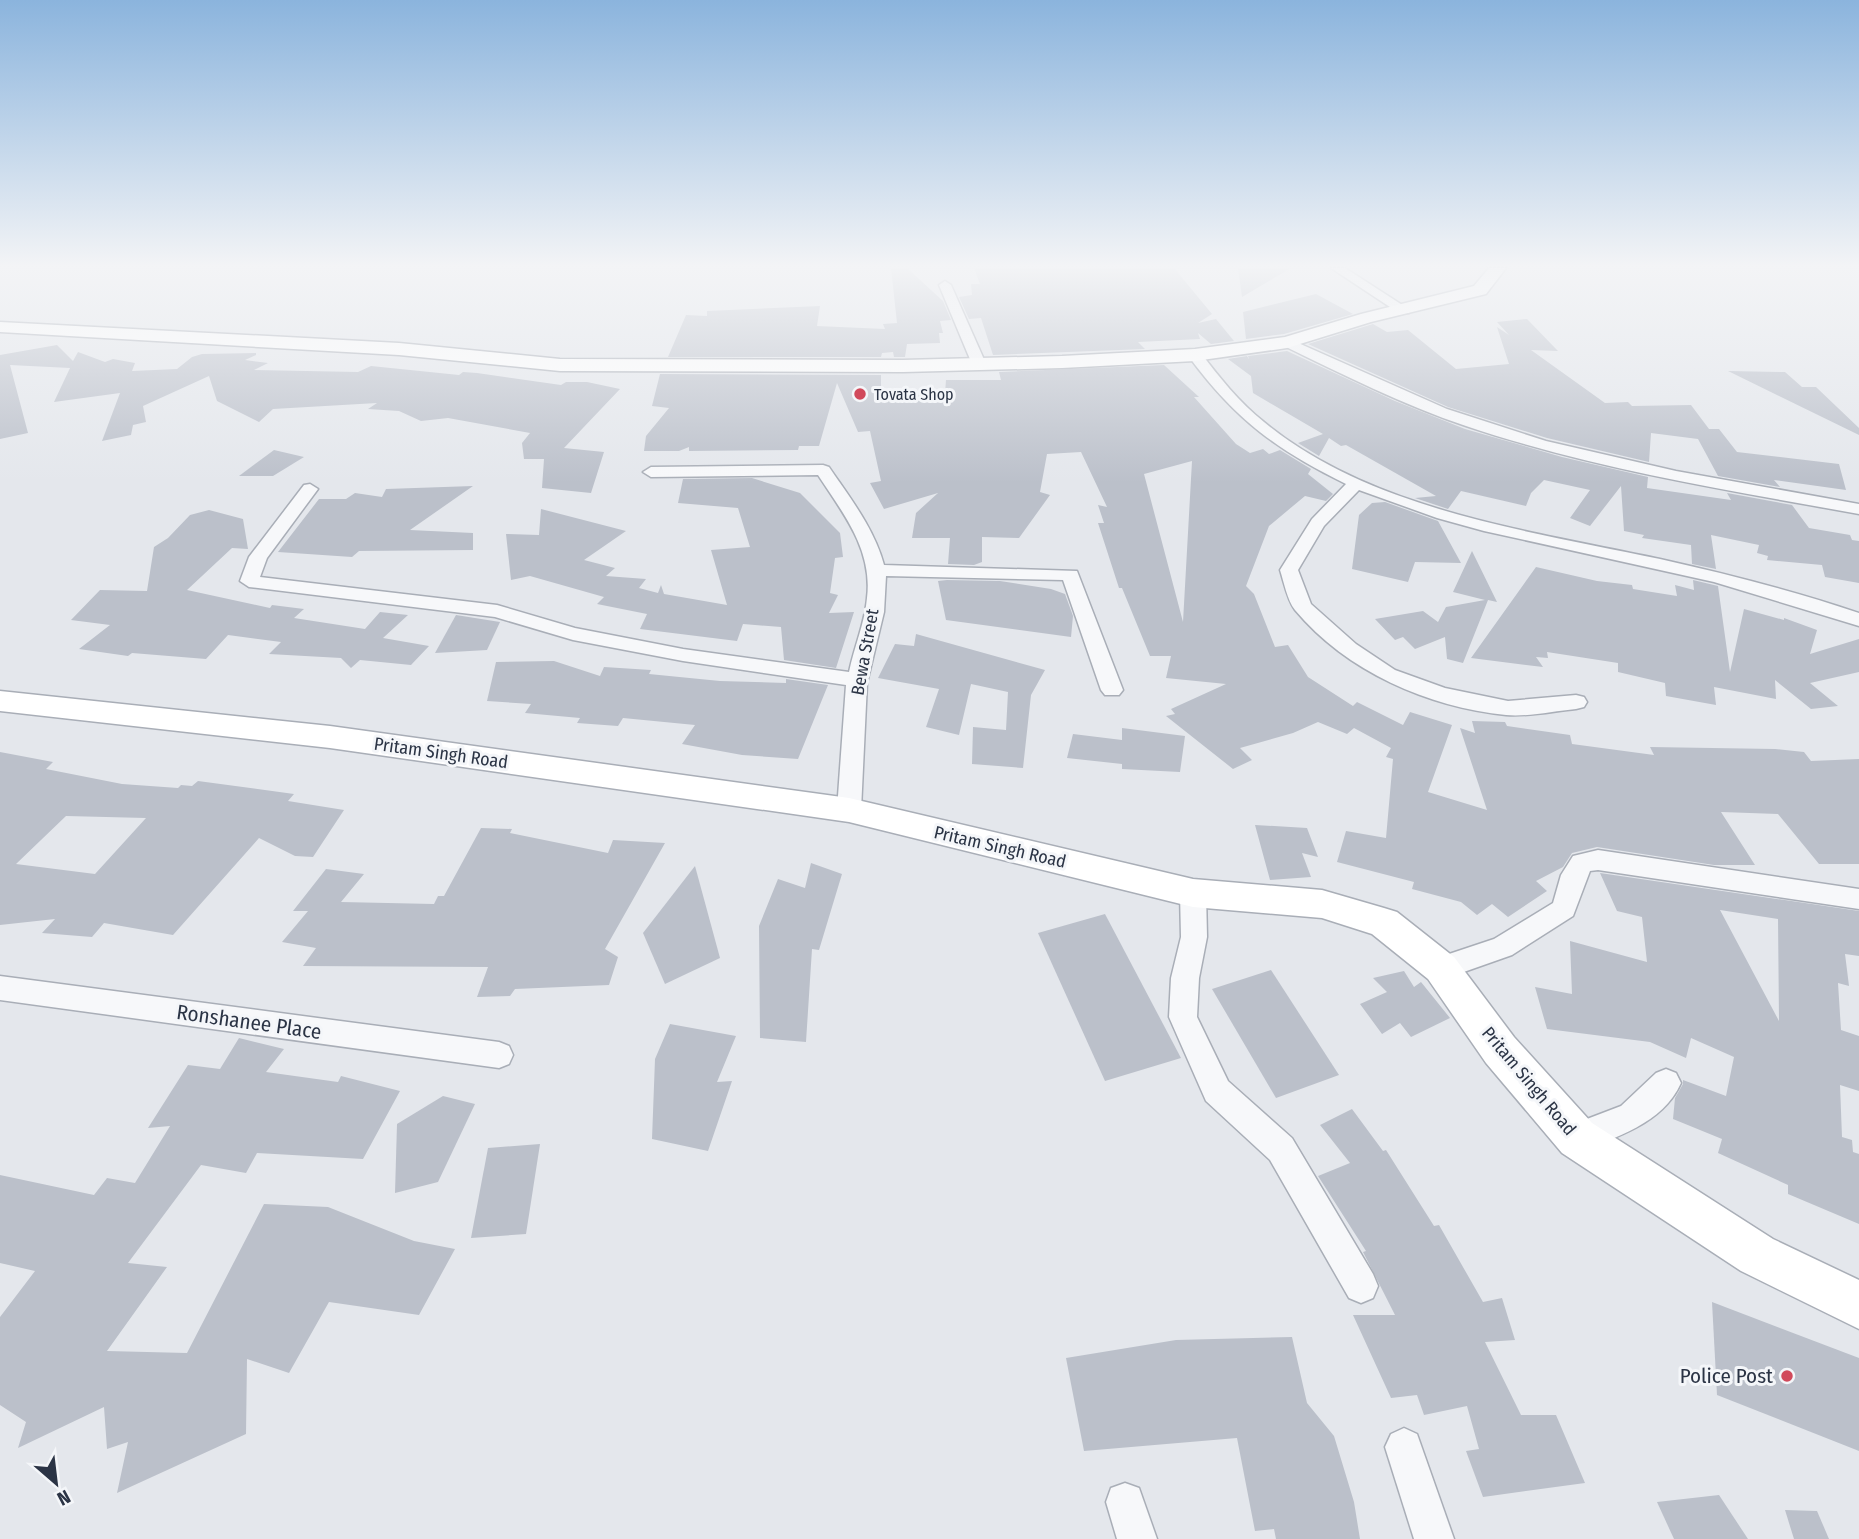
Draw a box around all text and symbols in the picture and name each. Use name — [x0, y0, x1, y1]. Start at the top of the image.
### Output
place label: Tovata Shop — [874, 385, 954, 404]
marker: Tovata Shop — [852, 386, 868, 402]
street label: Bewa Street — [847, 607, 883, 697]
street label: Pritam Singh Road — [373, 733, 509, 773]
street label: Pritam Singh Road — [932, 821, 1068, 873]
street label: Ronshanee Place — [175, 999, 323, 1045]
street label: Pritam Singh Road — [1477, 1022, 1581, 1140]
place label: Police Post — [1680, 1363, 1773, 1389]
marker: Police Post — [1779, 1368, 1795, 1384]
north arrow — [21, 1448, 91, 1518]
text: N — [53, 1485, 74, 1510]

